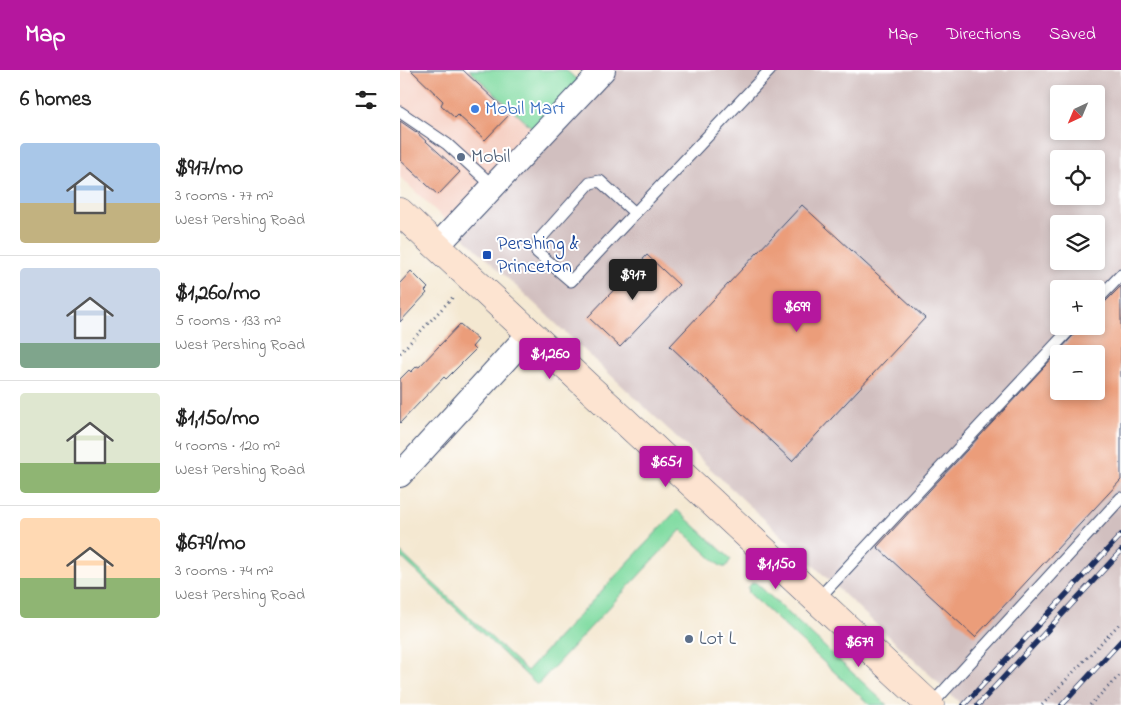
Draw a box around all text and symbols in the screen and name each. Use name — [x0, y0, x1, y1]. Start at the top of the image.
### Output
text: Map — [25, 18, 66, 53]
text: Map — [888, 22, 918, 48]
text: Directions — [946, 22, 1021, 48]
text: Saved — [1049, 22, 1096, 48]
text: 6 homes — [20, 85, 92, 115]
north arrow — [1050, 85, 1105, 140]
map controls — [1050, 85, 1105, 400]
icon: filters — [352, 86, 380, 114]
place label: Mobil Mart — [485, 95, 566, 124]
marker: Mobil Mart — [469, 103, 481, 115]
place label: Mobil — [471, 143, 510, 172]
button: locate — [1050, 150, 1105, 205]
marker: Mobil — [455, 151, 467, 163]
text: $917/mo — [175, 154, 243, 184]
icon: home — [60, 163, 120, 223]
text: 3 rooms · 77 m² — [175, 184, 274, 208]
text: West Pershing Road — [175, 208, 305, 232]
button: layers — [1050, 215, 1105, 270]
place label: Pershing & Princeton — [497, 230, 579, 282]
marker: Pershing & Princeton — [481, 249, 493, 261]
pin: $917 — [603, 258, 663, 301]
text: $917 — [620, 263, 646, 287]
text: $1,260/mo — [175, 279, 260, 309]
button: + — [1050, 280, 1105, 335]
icon: home — [60, 288, 120, 348]
pin: $699 — [767, 290, 827, 333]
text: $699 — [784, 295, 810, 319]
text: 5 rooms · 133 m² — [175, 309, 281, 333]
text: West Pershing Road — [175, 333, 305, 357]
pin: $1,260 — [509, 338, 591, 380]
text: $1,260 — [530, 342, 570, 366]
button: − — [1050, 345, 1105, 400]
text: $1,150/mo — [175, 404, 259, 434]
icon: home — [60, 413, 120, 473]
text: 4 rooms · 120 m² — [175, 434, 280, 458]
pin: $651 — [636, 446, 696, 488]
text: $651 — [651, 450, 681, 474]
text: West Pershing Road — [175, 458, 305, 482]
text: $679/mo — [175, 529, 246, 559]
icon: home — [60, 538, 120, 598]
pin: $1,150 — [735, 548, 817, 590]
text: $1,150 — [757, 552, 795, 576]
text: 3 rooms · 74 m² — [175, 559, 274, 583]
text: West Pershing Road — [175, 583, 305, 607]
place label: Lot L — [699, 625, 737, 654]
pin: $679 — [829, 626, 889, 668]
text: $679 — [845, 630, 873, 654]
marker: Lot L — [683, 633, 695, 645]

